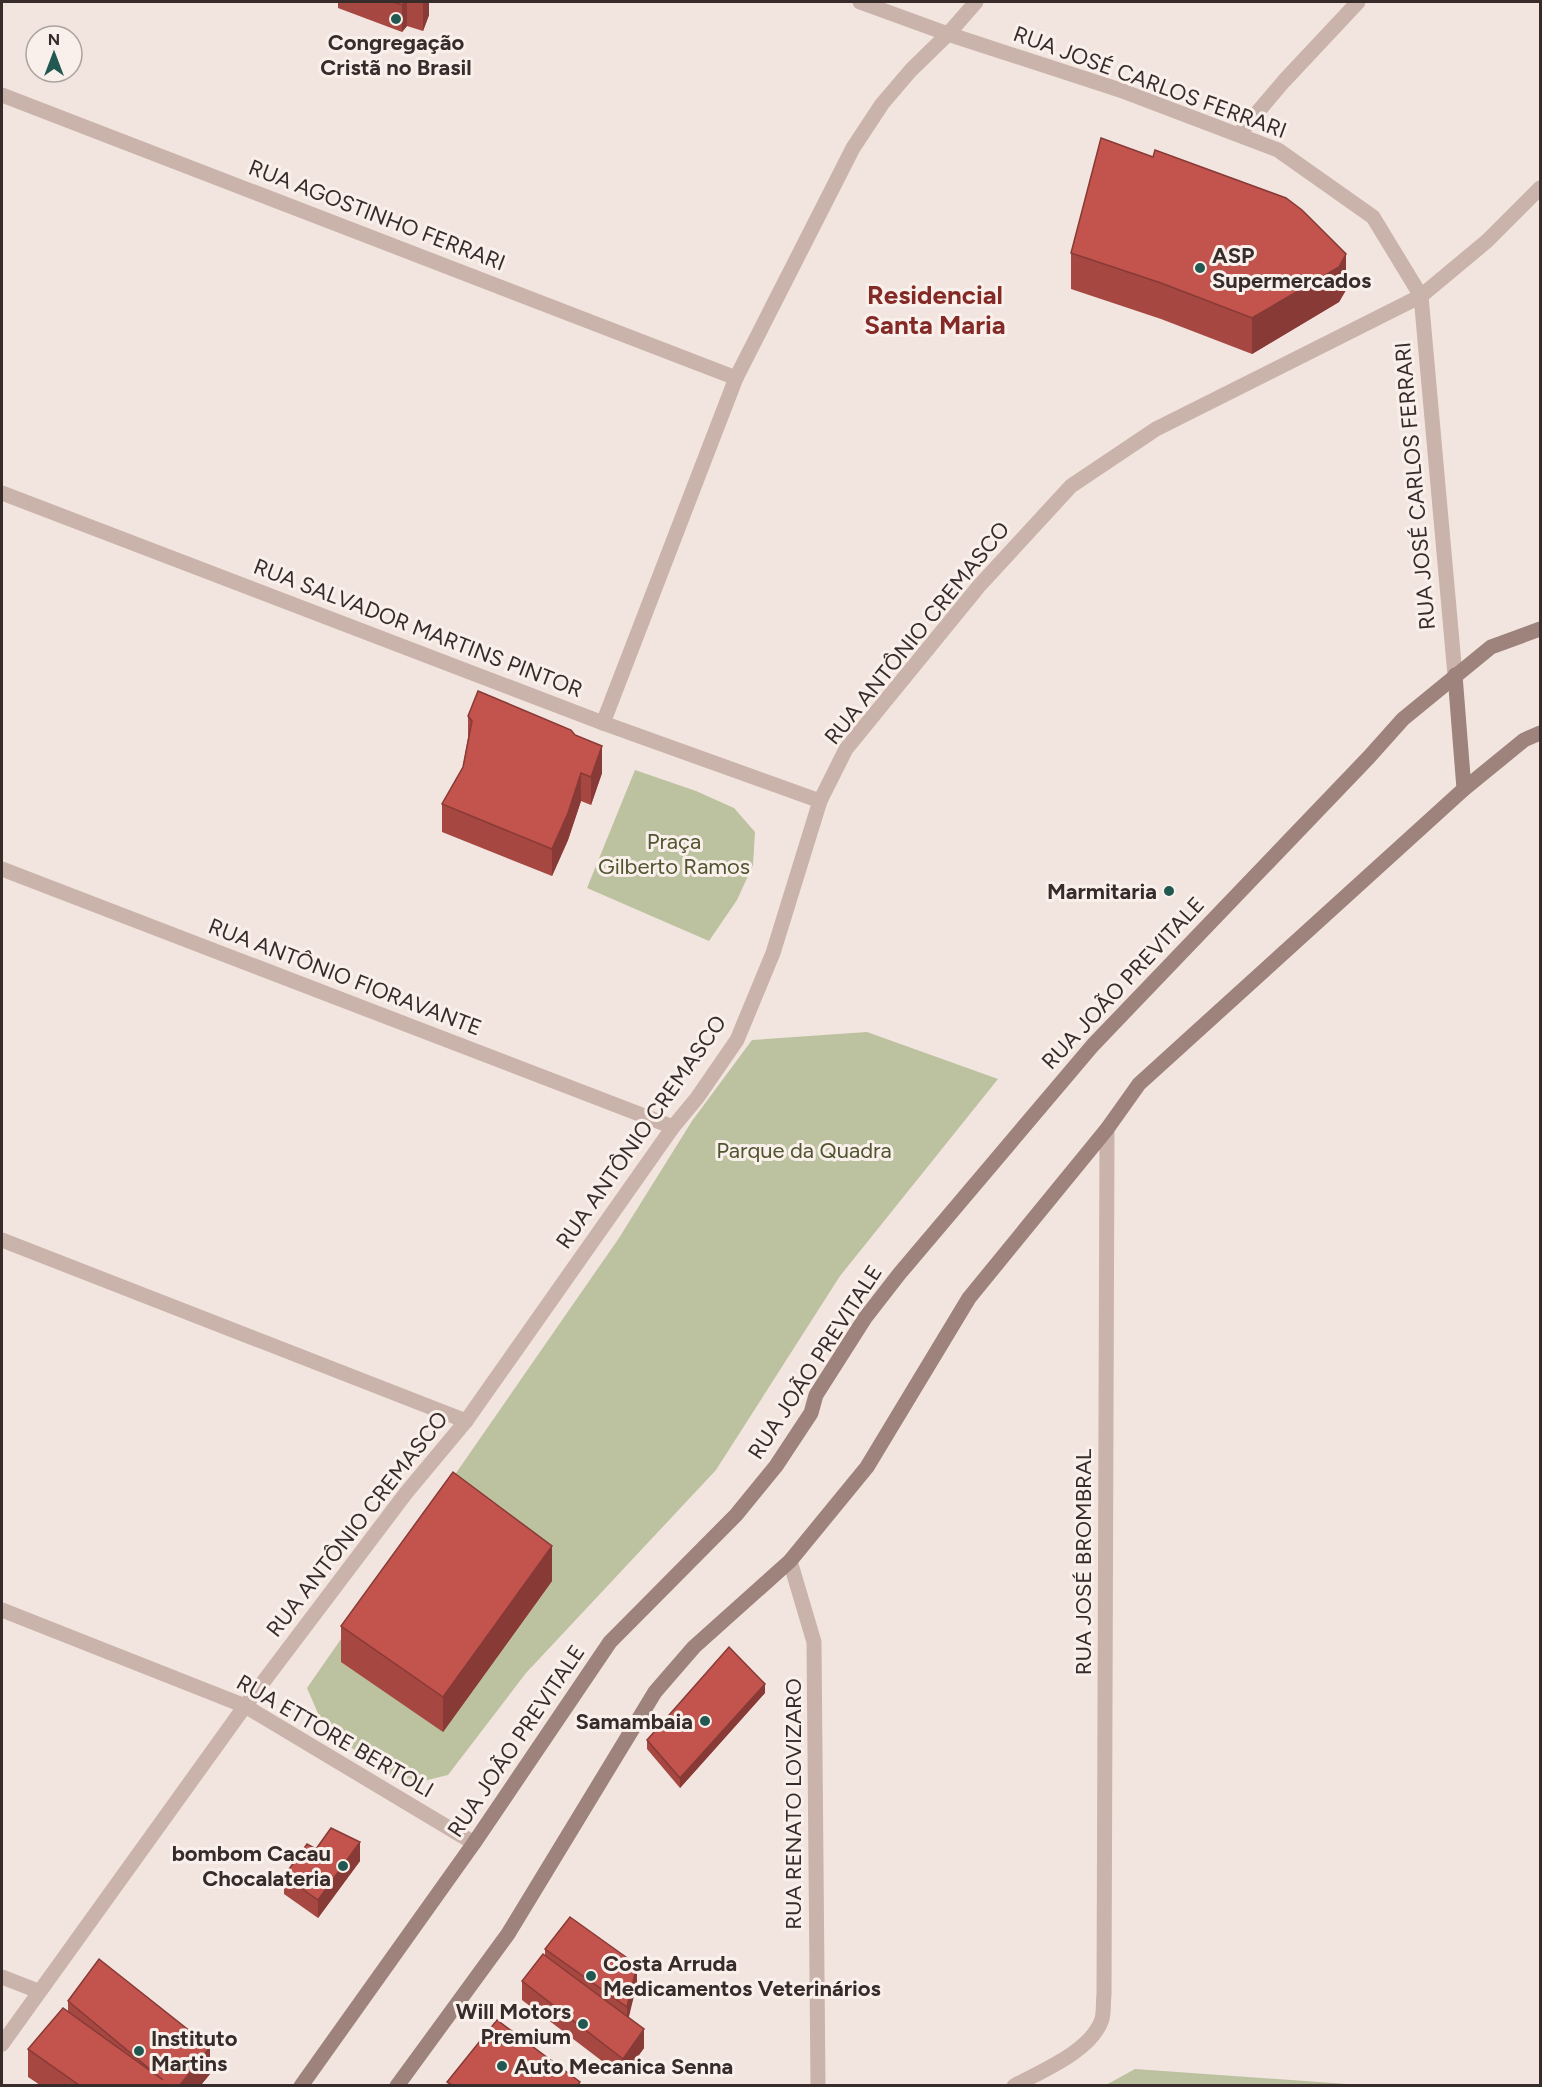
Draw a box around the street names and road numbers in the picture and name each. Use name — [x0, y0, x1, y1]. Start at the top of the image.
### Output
street label: RUA JOSÉ CARLOS FERRARI — [1010, 20, 1290, 144]
street label: RUA AGOSTINHO FERRARI — [245, 154, 509, 276]
street label: RUA JOSÉ CARLOS FERRARI — [1389, 341, 1441, 631]
street label: RUA ANTÔNIO CREMASCO — [819, 516, 1015, 750]
street label: RUA SALVADOR MARTINS PINTOR — [250, 553, 586, 703]
street label: RUA JOÃO PREVITALE — [1036, 891, 1210, 1075]
street label: RUA ANTÔNIO FIORAVANTE — [205, 912, 485, 1042]
street label: RUA ANTÔNIO CREMASCO — [550, 1010, 732, 1254]
street label: RUA JOÃO PREVITALE — [742, 1260, 888, 1464]
street label: RUA ANTÔNIO CREMASCO — [261, 1406, 453, 1642]
street label: RUA JOSÉ BROMBRAL — [1070, 1448, 1097, 1675]
street label: RUA JOÃO PREVITALE — [442, 1640, 590, 1842]
street label: RUA ETTORE BERTOLI — [232, 1669, 438, 1803]
street label: RUA RENATO LOVIZARO — [780, 1678, 807, 1930]

